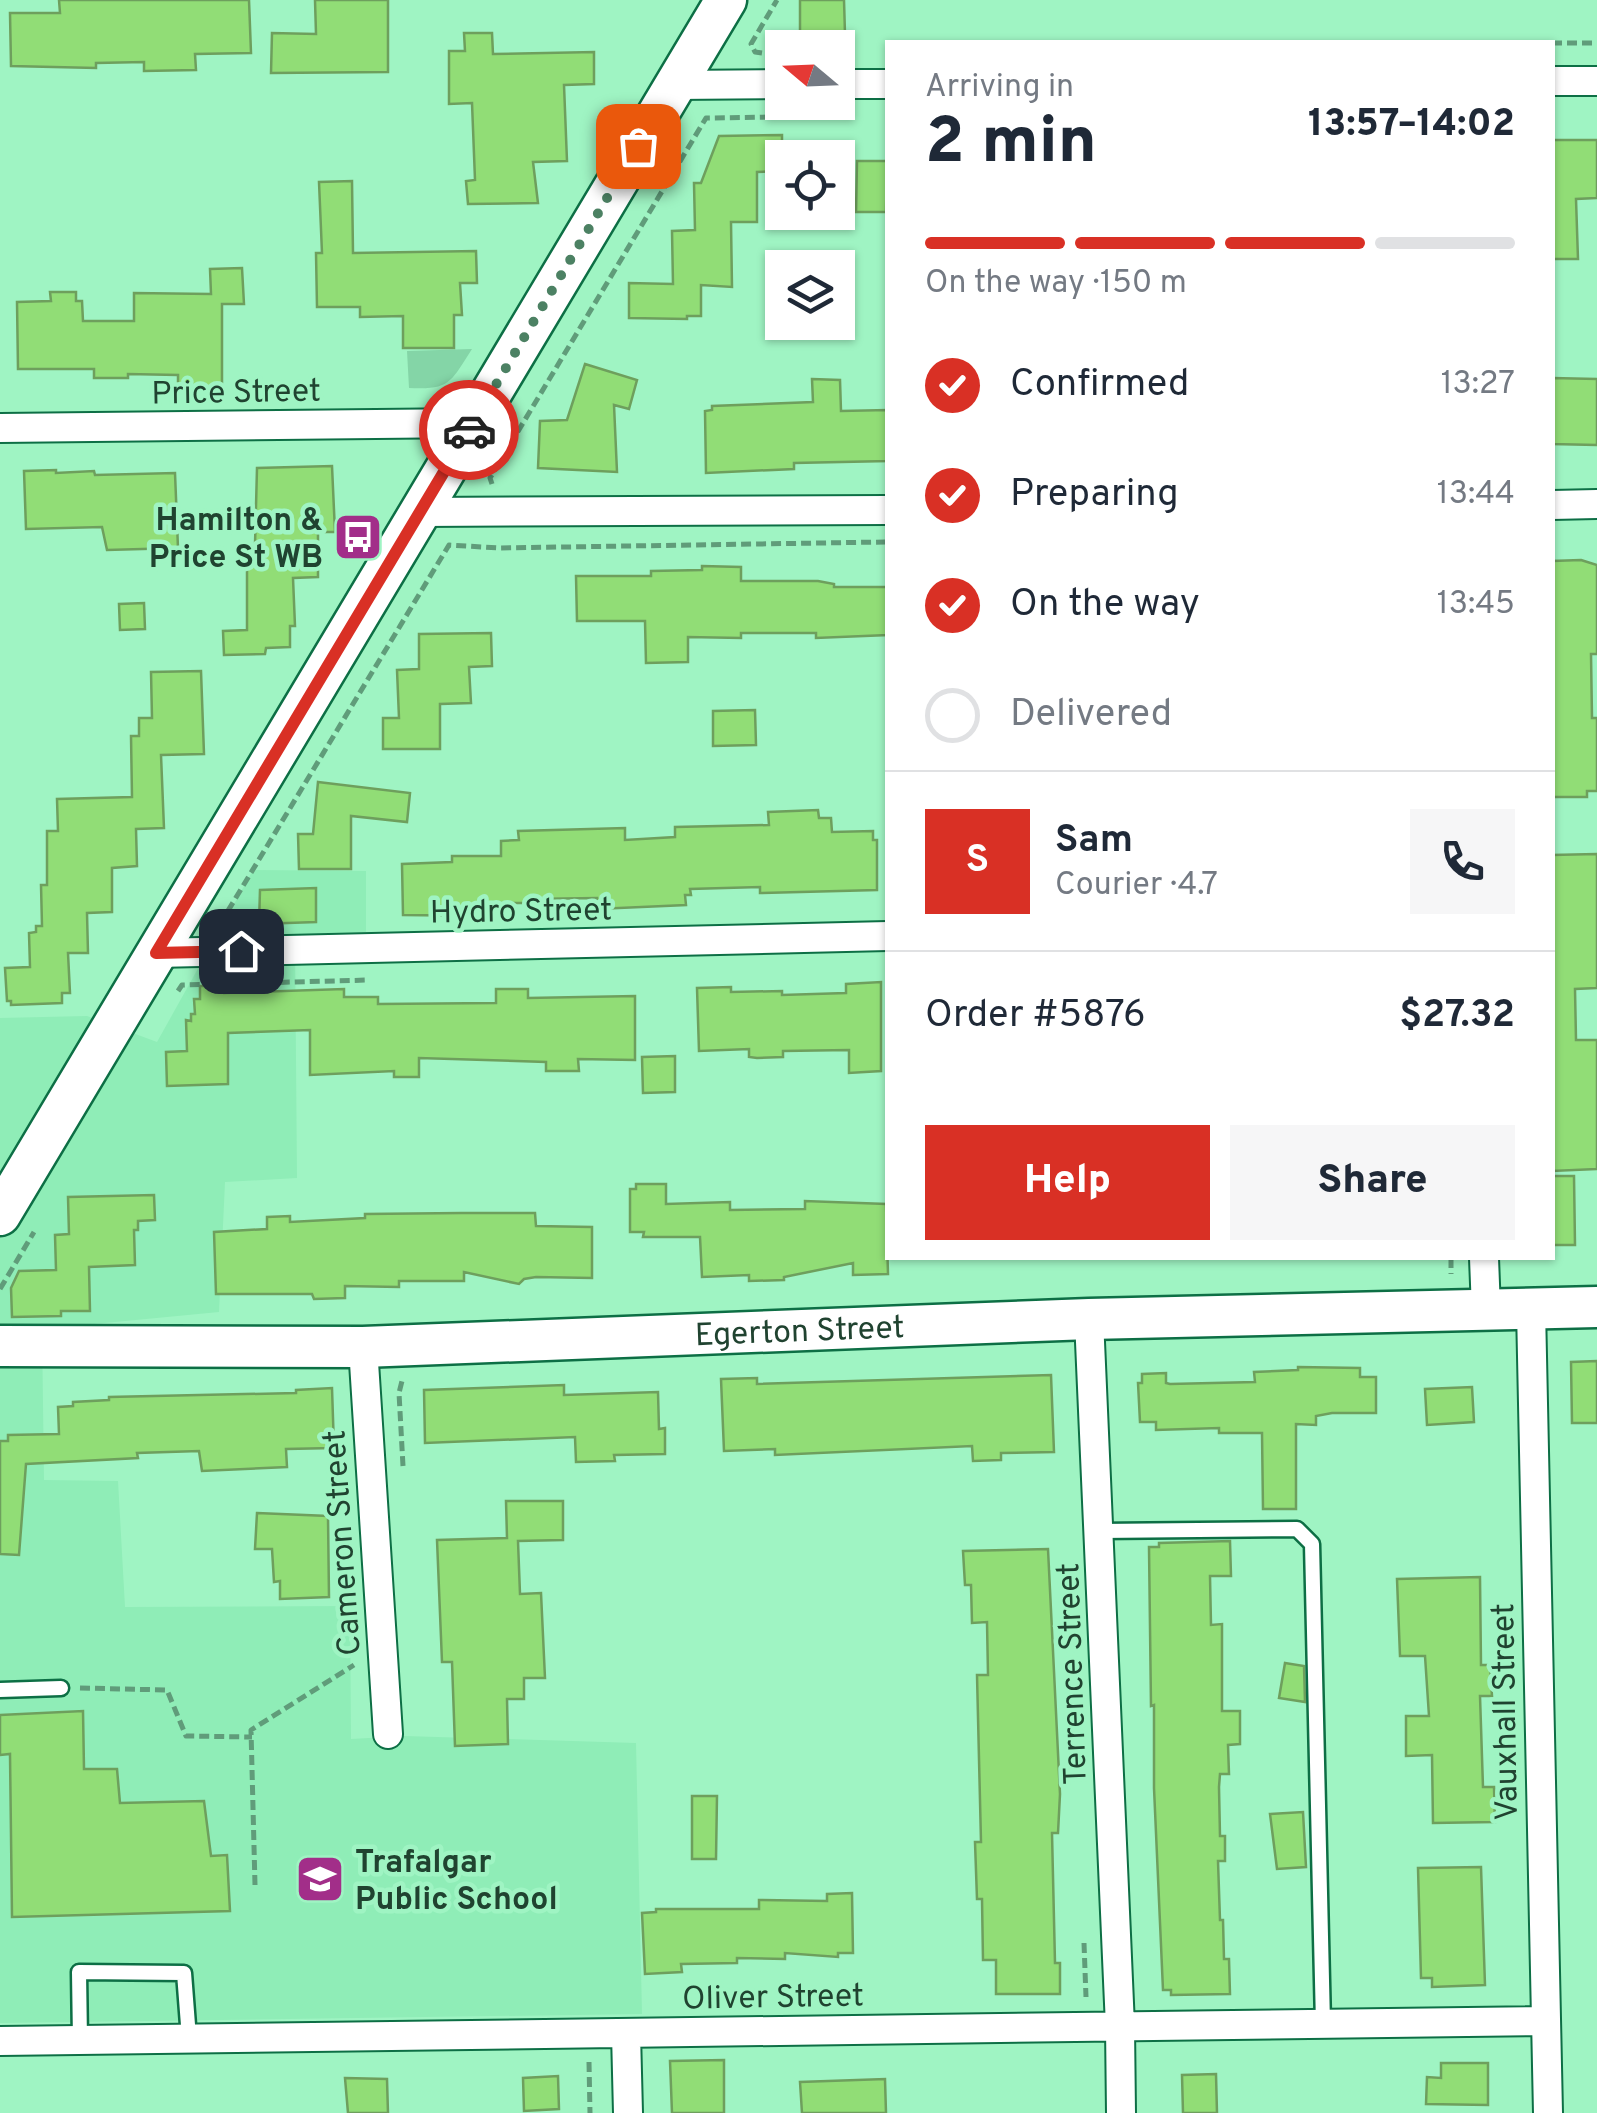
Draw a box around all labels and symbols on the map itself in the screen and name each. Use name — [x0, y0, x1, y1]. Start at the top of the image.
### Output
north arrow — [765, 30, 855, 120]
pin — [596, 104, 681, 189]
street label: Price Street — [151, 373, 321, 415]
courier — [419, 380, 519, 480]
place label: Hamilton & Price St WB — [149, 502, 323, 579]
bus stop icon: Hamilton & Price St WB — [332, 511, 384, 563]
street label: Hydro Street — [430, 891, 613, 935]
pin — [199, 909, 284, 994]
street label: Egerton Street — [694, 1309, 905, 1357]
street label: Cameron Street — [316, 1429, 372, 1657]
street label: Terrence Street — [1050, 1562, 1098, 1786]
street label: Vauxhall Street — [1485, 1603, 1529, 1821]
place label: Trafalgar Public School — [355, 1844, 558, 1921]
school or university icon: Trafalgar Public School — [294, 1853, 346, 1905]
street label: Oliver Street — [682, 1977, 864, 2021]

